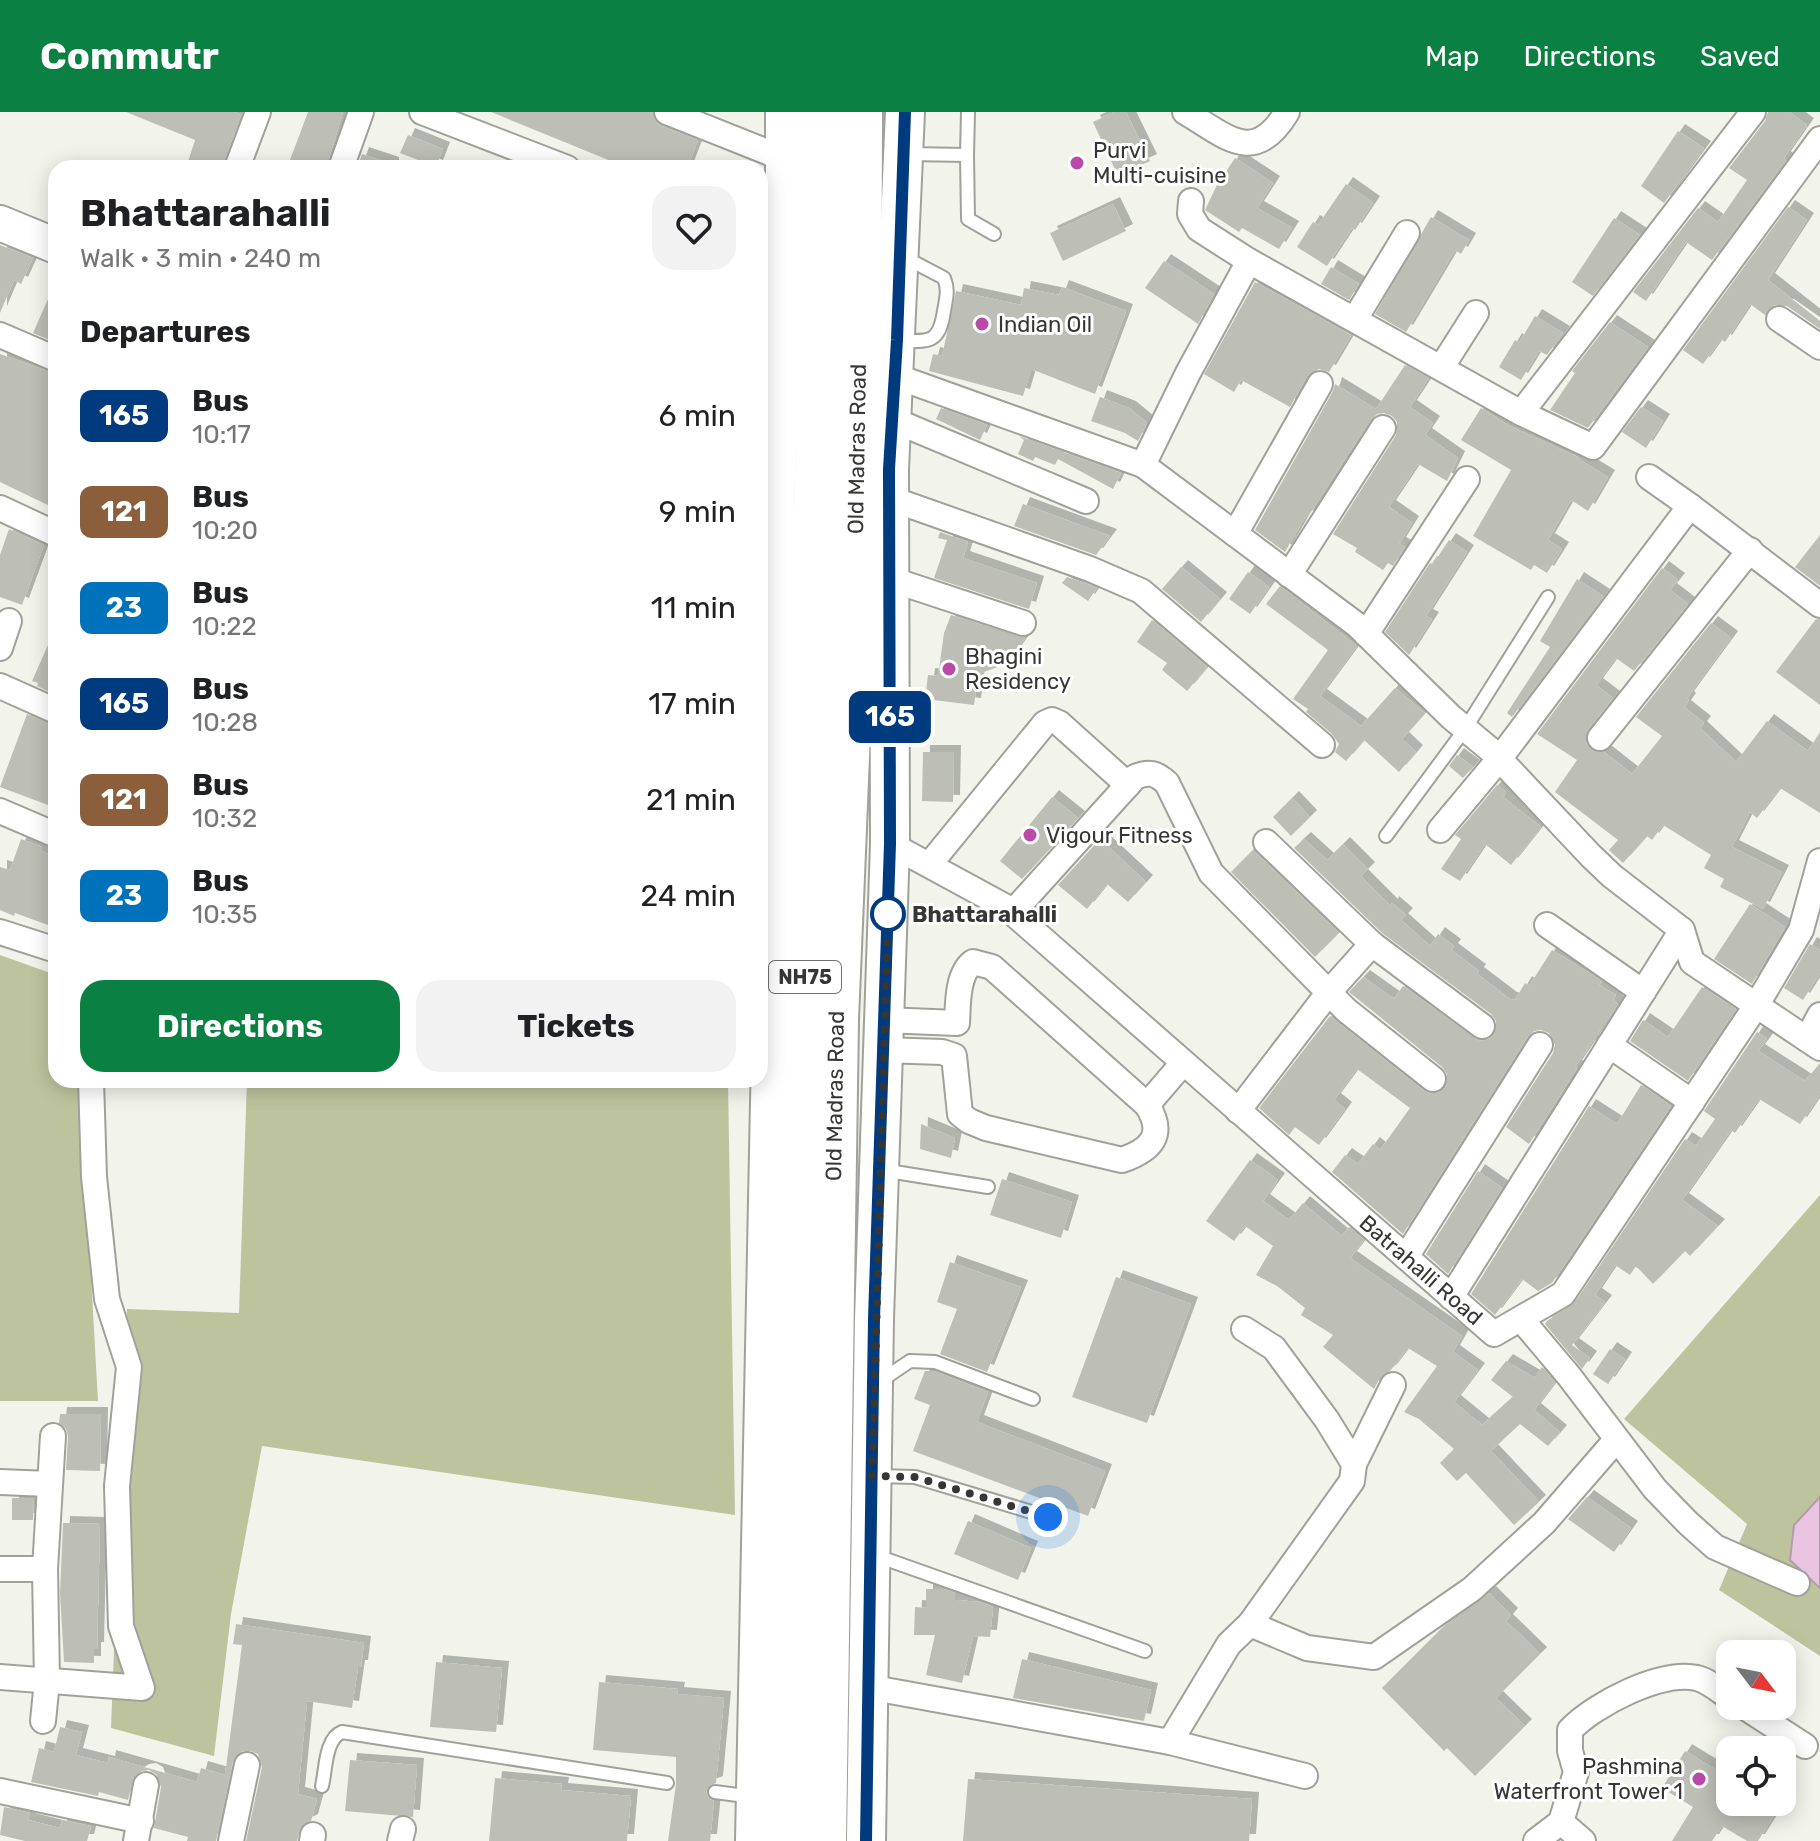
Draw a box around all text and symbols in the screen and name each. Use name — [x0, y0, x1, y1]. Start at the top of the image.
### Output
text: Commutr — [40, 33, 219, 79]
text: Map — [1425, 40, 1479, 73]
text: Directions — [1523, 40, 1656, 73]
text: Saved — [1700, 40, 1780, 73]
place label: Purvi Multi-cuisine — [1093, 137, 1227, 189]
marker: Purvi Multi-cuisine — [1068, 154, 1086, 172]
button: heart — [652, 186, 736, 270]
text: Bhattarahalli — [80, 190, 331, 236]
text: Walk · 3 min · 240 m — [80, 243, 321, 274]
place label: Indian Oil — [998, 311, 1092, 338]
text: Departures — [80, 314, 251, 350]
marker: Indian Oil — [973, 315, 991, 333]
street label: Old Madras Road — [842, 364, 872, 534]
text: Bus — [192, 383, 249, 419]
text: 6 min — [658, 398, 736, 434]
text: 165 — [99, 399, 149, 432]
text: 10:17 — [192, 419, 251, 450]
text: Bus — [192, 479, 249, 515]
text: 9 min — [659, 494, 736, 530]
text: 121 — [101, 495, 147, 528]
text: 10:20 — [192, 515, 258, 546]
text: Bus — [192, 575, 249, 611]
text: 11 min — [651, 590, 736, 626]
text: 23 — [106, 591, 142, 624]
text: 10:22 — [192, 611, 257, 642]
place label: Bhagini Residency — [965, 643, 1071, 695]
marker: Bhagini Residency — [940, 660, 958, 678]
text: Bus — [192, 671, 249, 707]
text: 17 min — [648, 686, 736, 722]
text: 165 — [99, 687, 149, 720]
line badge: 165 — [844, 691, 936, 743]
text: 165 — [865, 700, 915, 733]
text: 10:28 — [192, 707, 258, 738]
text: Bus — [192, 767, 249, 803]
text: 21 min — [646, 782, 736, 818]
text: 121 — [101, 783, 147, 816]
text: 10:32 — [192, 803, 257, 834]
place label: Vigour Fitness — [1046, 822, 1193, 849]
marker: Vigour Fitness — [1021, 826, 1039, 844]
text: Bus — [192, 863, 249, 899]
text: 24 min — [641, 878, 736, 914]
text: 23 — [106, 879, 142, 912]
marker: Bhattarahalli — [871, 897, 905, 931]
text: 10:35 — [192, 899, 257, 930]
place label: Bhattarahalli — [912, 901, 1057, 928]
road number: NH75 — [769, 961, 841, 993]
button: Directions — [80, 980, 400, 1072]
button: Tickets — [416, 980, 736, 1072]
street label: Old Madras Road — [820, 1011, 850, 1181]
street label: Batrahalli Road — [1354, 1209, 1488, 1331]
your location — [1028, 1497, 1068, 1537]
north arrow — [1716, 1640, 1796, 1720]
map controls — [1716, 1640, 1796, 1816]
button: locate — [1716, 1736, 1796, 1816]
place label: Pashmina Waterfront Tower 1 — [1493, 1753, 1683, 1805]
marker: Pashmina Waterfront Tower 1 — [1690, 1770, 1708, 1788]

